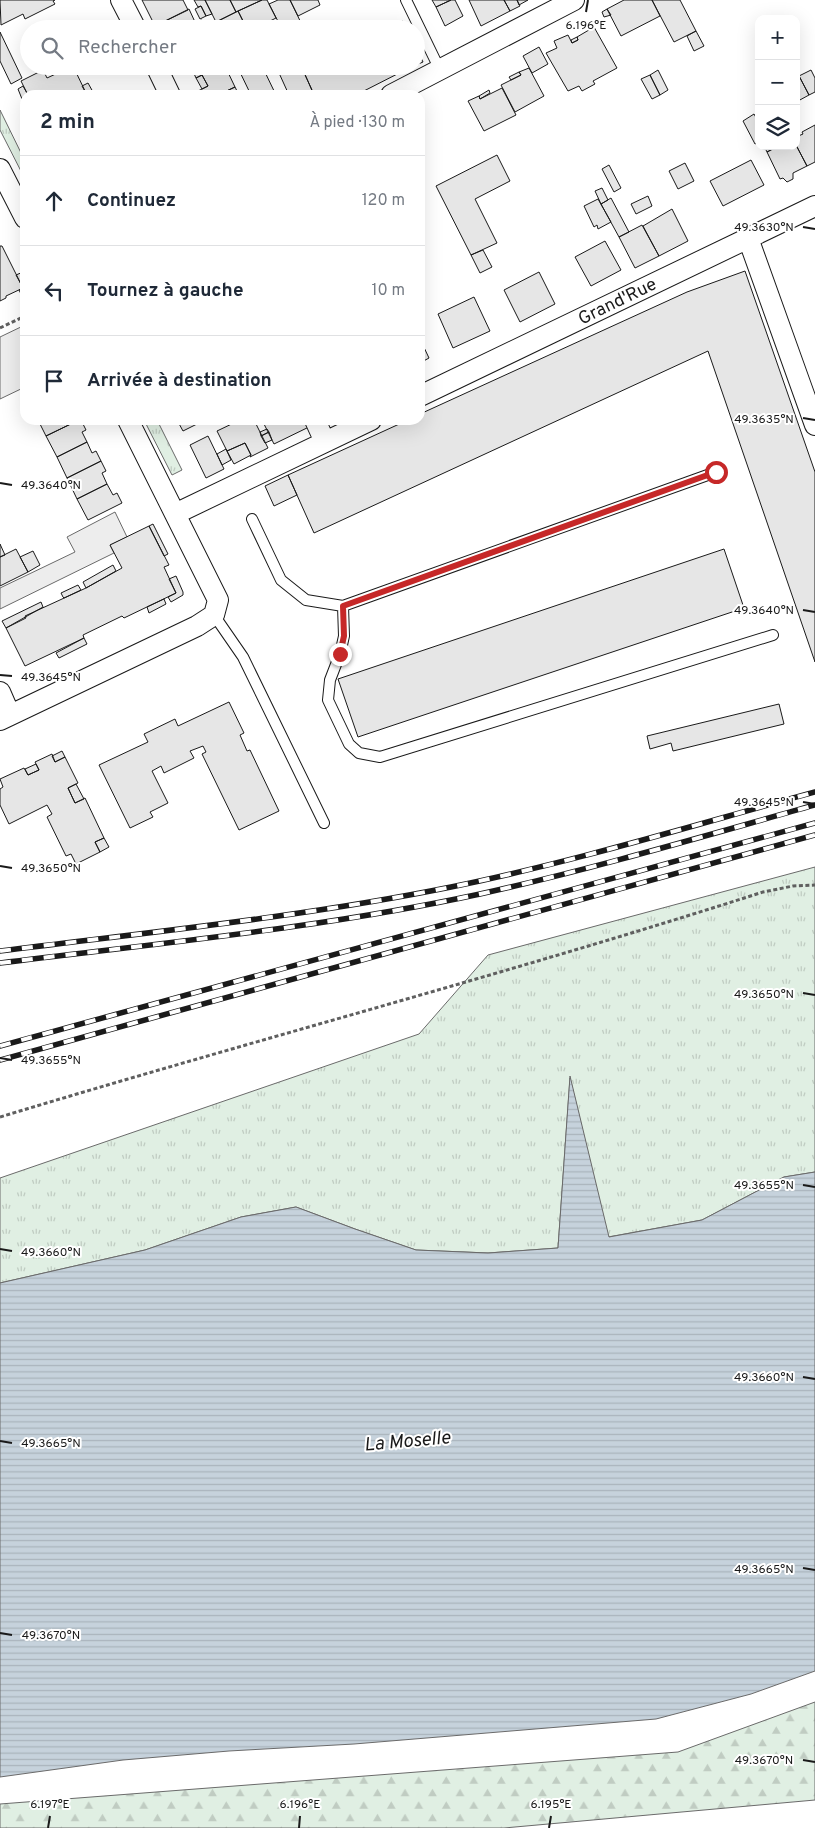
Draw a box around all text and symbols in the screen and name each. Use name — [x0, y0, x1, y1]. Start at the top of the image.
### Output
map controls — [755, 15, 800, 150]
button: + — [755, 15, 800, 60]
text: 6.196°E — [566, 18, 606, 34]
search box — [20, 20, 425, 75]
icon: search — [38, 34, 66, 62]
text: Rechercher — [78, 36, 177, 60]
button: − — [755, 60, 800, 105]
button: layers — [755, 105, 800, 150]
text: 2 min — [40, 109, 95, 136]
text: À pied · 130 m — [309, 113, 405, 133]
icon: ahead — [40, 187, 68, 215]
text: Continuez — [87, 189, 176, 213]
text: 120 m — [362, 191, 405, 211]
text: 49.3630°N — [734, 220, 794, 236]
street label: Grand'Rue — [575, 273, 661, 331]
icon: left — [40, 277, 68, 305]
text: Tournez à gauche — [87, 279, 244, 303]
text: 10 m — [371, 281, 405, 301]
icon: arrive — [40, 367, 68, 395]
text: Arrivée à destination — [87, 369, 272, 393]
text: 49.3635°N — [734, 412, 794, 428]
route start — [705, 461, 728, 484]
text: 49.3640°N — [21, 478, 81, 494]
text: 49.3640°N — [734, 603, 794, 619]
route end — [329, 643, 352, 666]
text: 49.3645°N — [21, 670, 81, 686]
text: 49.3645°N — [734, 795, 794, 811]
text: 49.3650°N — [21, 861, 81, 877]
text: 49.3650°N — [734, 987, 794, 1003]
text: 49.3655°N — [21, 1053, 81, 1069]
text: 49.3655°N — [734, 1178, 794, 1194]
text: 49.3660°N — [21, 1245, 81, 1261]
text: 49.3660°N — [734, 1370, 794, 1386]
water label: La Moselle — [363, 1426, 451, 1458]
text: 49.3665°N — [21, 1436, 81, 1452]
text: 49.3665°N — [734, 1562, 794, 1578]
text: 49.3670°N — [22, 1628, 80, 1644]
text: 49.3670°N — [735, 1753, 793, 1769]
text: 6.197°E — [30, 1797, 70, 1813]
text: 6.196°E — [280, 1797, 320, 1813]
text: 6.195°E — [530, 1797, 572, 1813]

